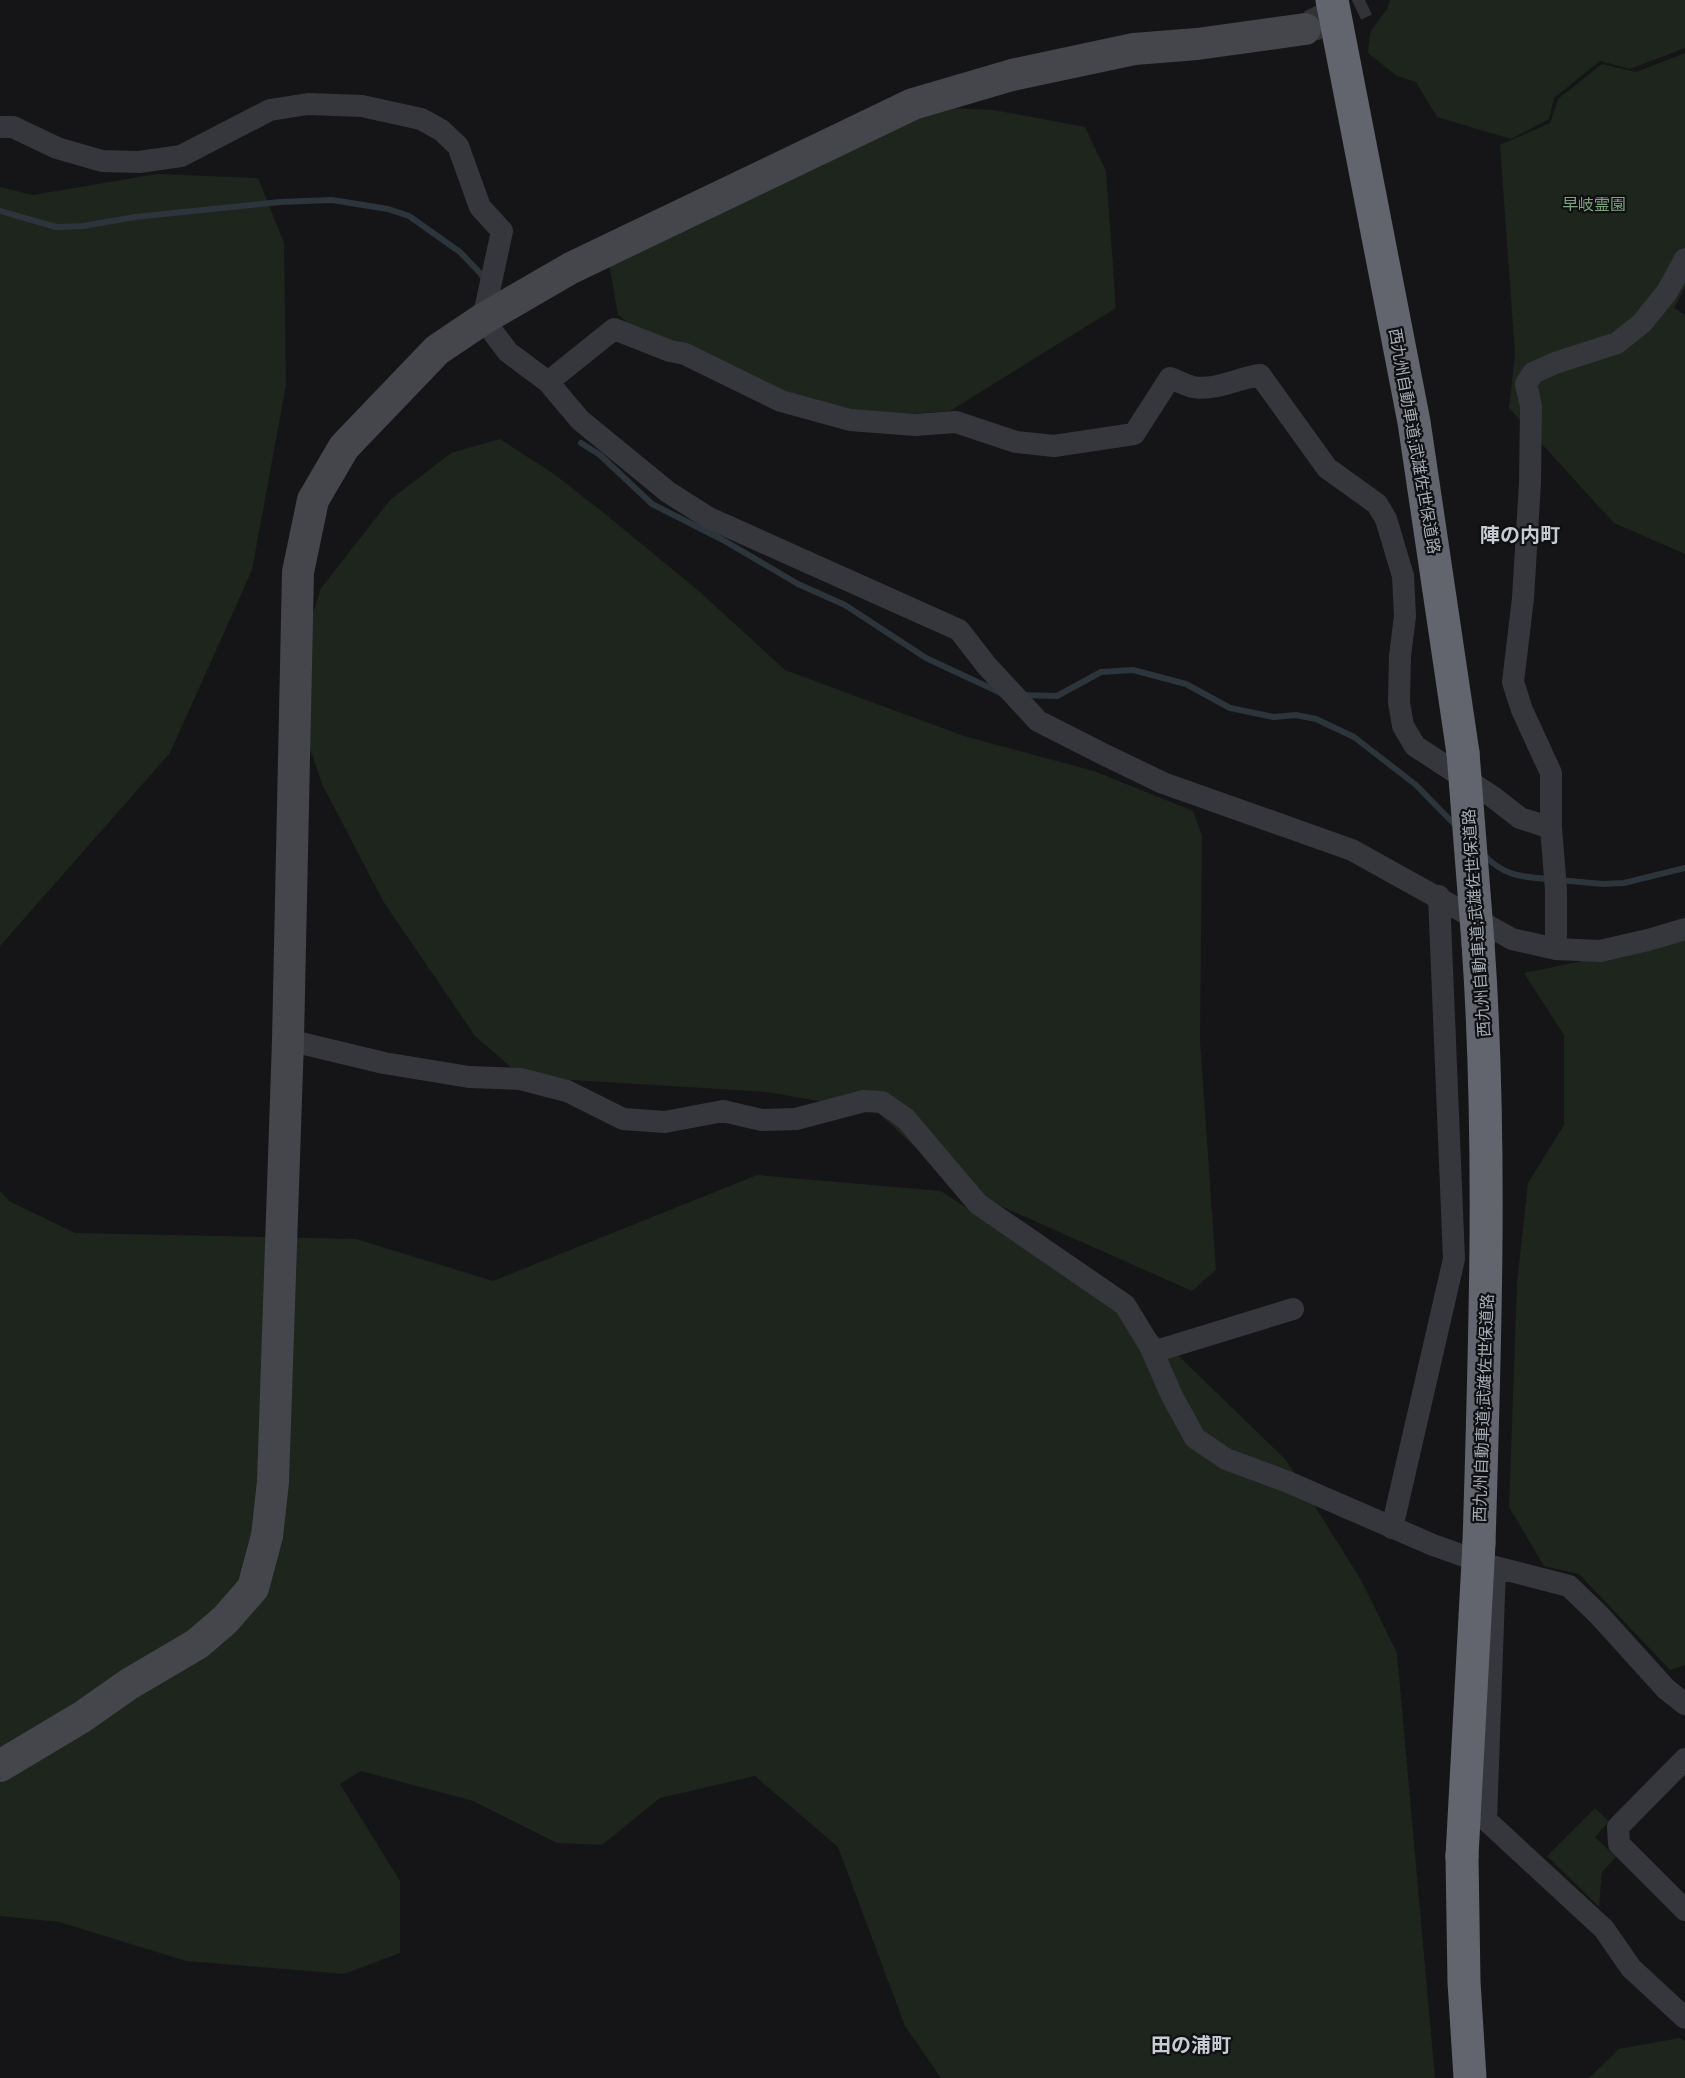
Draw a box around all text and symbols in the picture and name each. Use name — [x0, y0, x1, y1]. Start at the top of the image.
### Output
park label: 早岐霊園 — [1562, 194, 1626, 214]
street label: 西九州自動車道;武雄佐世保道路 — [1385, 327, 1445, 555]
district label: 陣の内町 — [1480, 521, 1560, 548]
street label: 西九州自動車道;武雄佐世保道路 — [1458, 808, 1494, 1038]
street label: 西九州自動車道;武雄佐世保道路 — [1469, 1293, 1497, 1523]
district label: 田の浦町 — [1151, 2031, 1231, 2058]

